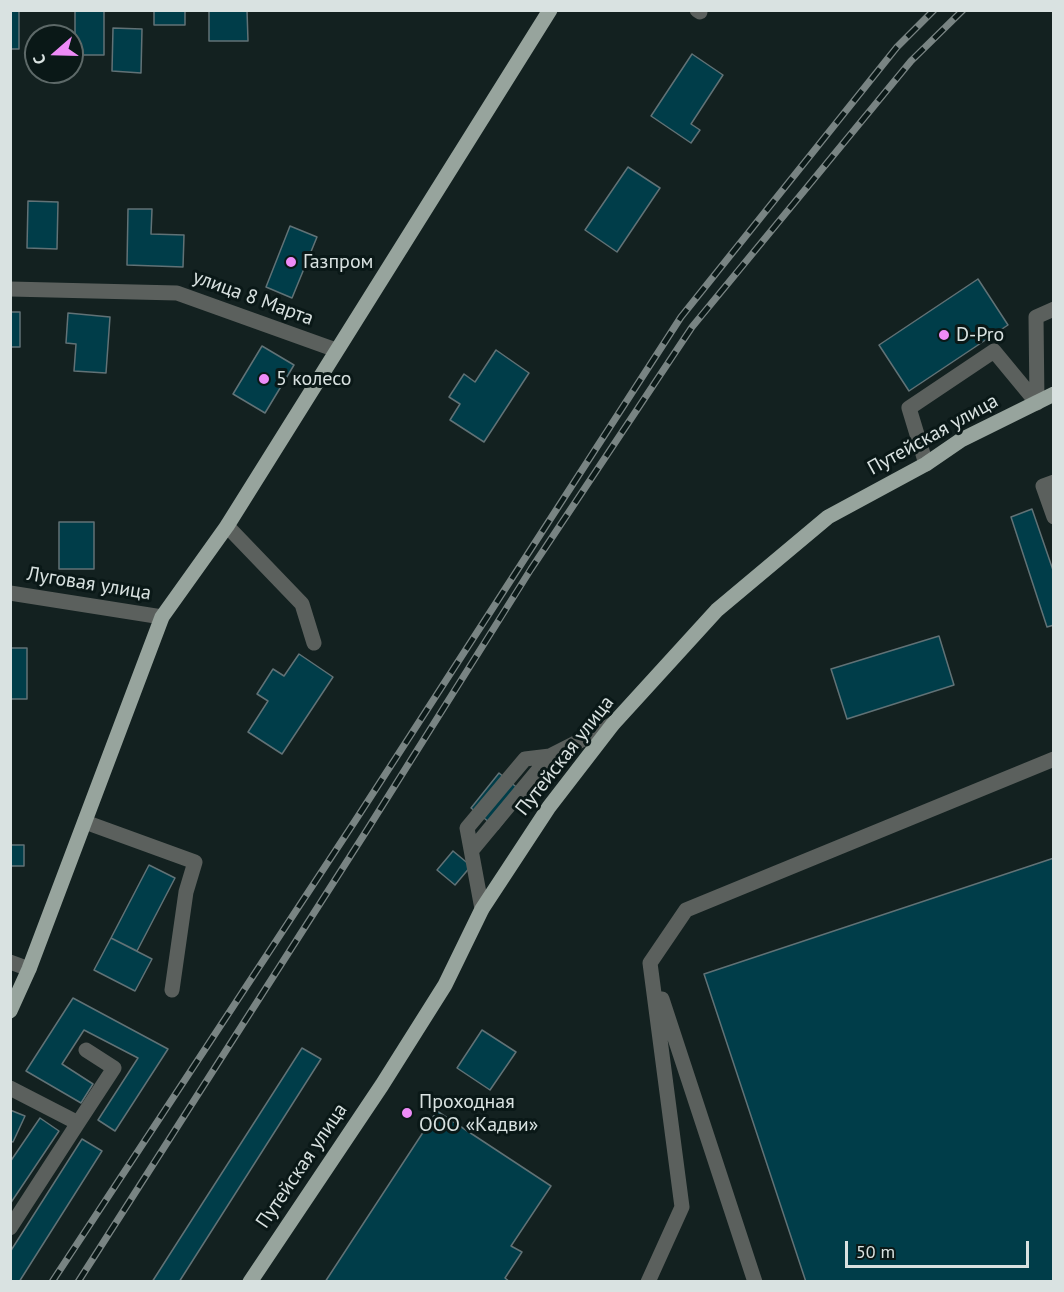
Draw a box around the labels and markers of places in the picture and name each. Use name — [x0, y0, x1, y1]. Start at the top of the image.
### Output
place label: Газпром — [303, 250, 374, 274]
marker: Газпром — [284, 255, 298, 269]
place label: D-Pro — [956, 323, 1004, 347]
marker: D-Pro — [937, 328, 951, 342]
place label: 5 колесо — [276, 367, 351, 391]
marker: 5 колесо — [257, 372, 271, 386]
place label: Проходная ООО «Кадви» — [419, 1090, 538, 1137]
marker: Проходная ООО «Кадви» — [400, 1106, 414, 1120]

